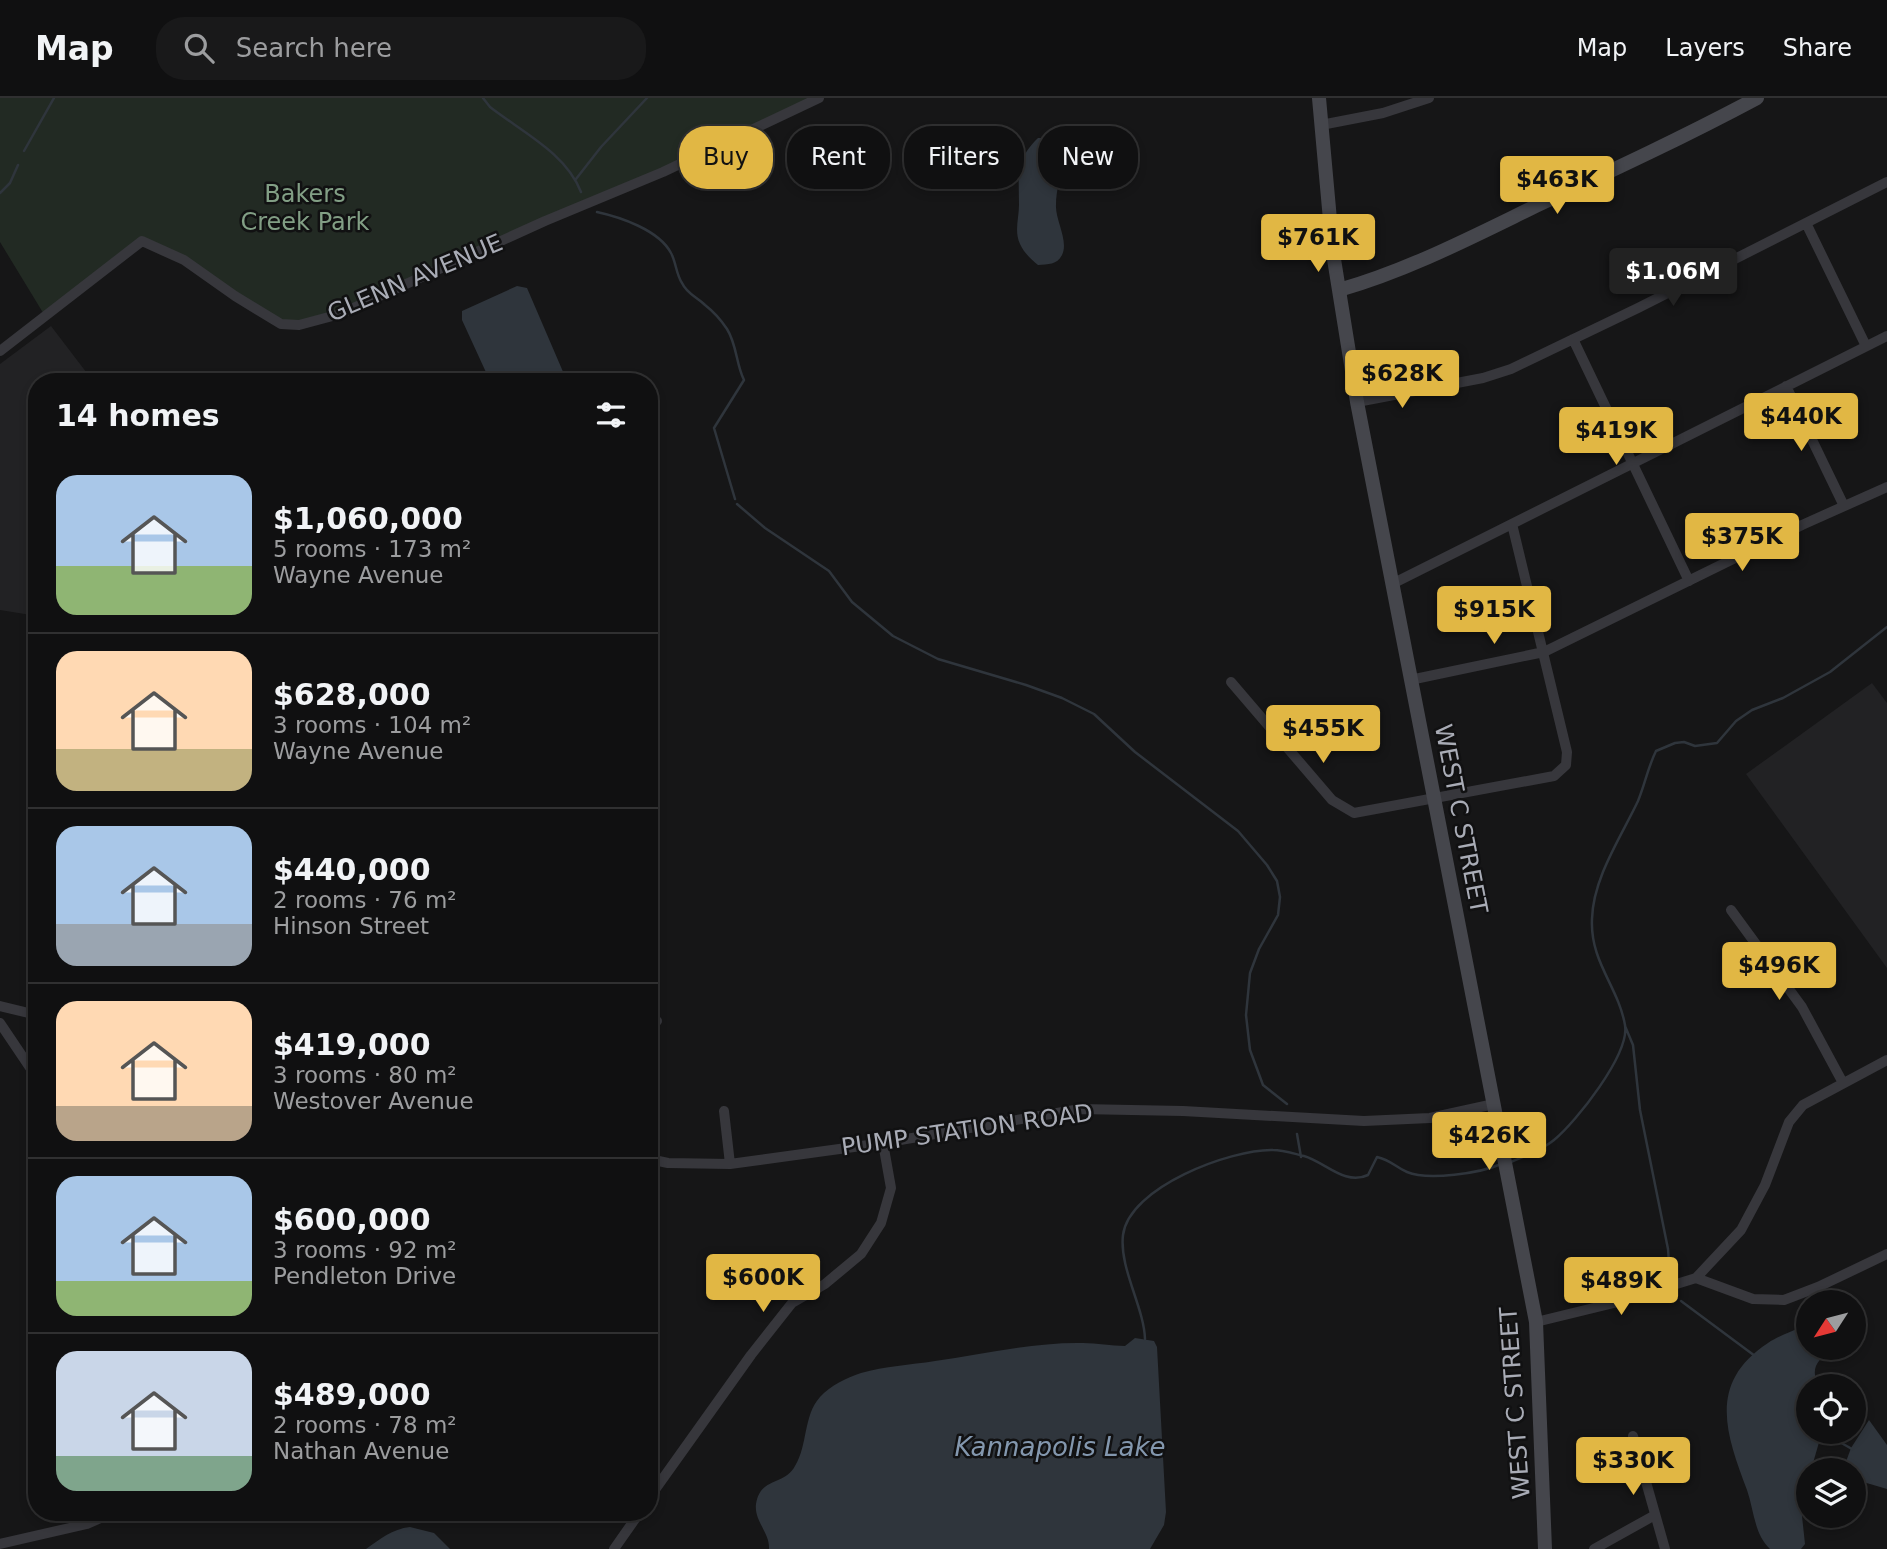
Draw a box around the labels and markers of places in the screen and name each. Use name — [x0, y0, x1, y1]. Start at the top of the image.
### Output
pin: $463K — [1508, 156, 1606, 216]
pin: $761K — [1269, 214, 1367, 274]
pin: $1.06M — [1616, 248, 1730, 308]
pin: $628K — [1353, 350, 1451, 410]
pin: $440K — [1752, 394, 1850, 453]
pin: $419K — [1567, 408, 1665, 467]
pin: $375K — [1693, 514, 1791, 573]
pin: $915K — [1445, 587, 1543, 646]
pin: $455K — [1274, 706, 1372, 765]
pin: $496K — [1730, 942, 1828, 1002]
pin: $426K — [1440, 1112, 1538, 1172]
pin: $600K — [714, 1254, 812, 1314]
pin: $489K — [1572, 1258, 1670, 1317]
pin: $330K — [1584, 1438, 1682, 1497]

